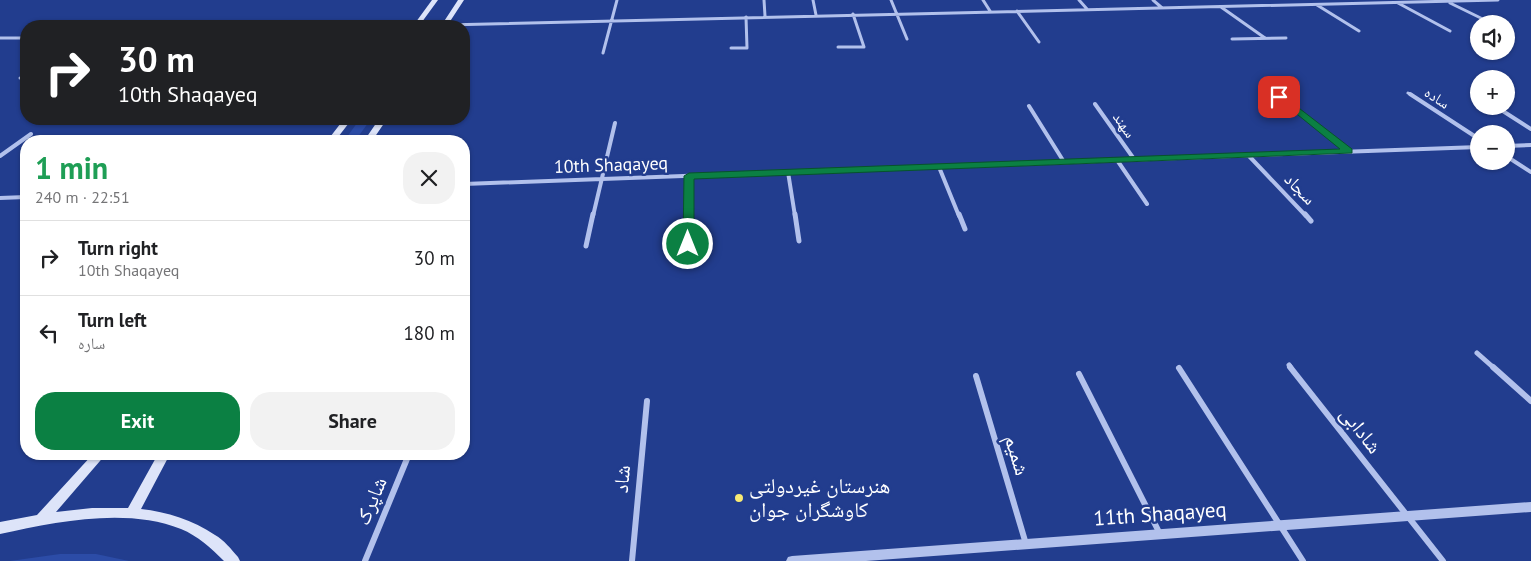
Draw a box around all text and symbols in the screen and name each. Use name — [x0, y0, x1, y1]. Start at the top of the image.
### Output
map controls — [1470, 15, 1515, 170]
button: sound — [1470, 15, 1515, 60]
text: 30 m — [118, 36, 195, 82]
icon: right — [35, 40, 100, 105]
button: + — [1470, 70, 1515, 115]
pin — [1258, 76, 1300, 118]
text: 10th Shaqayeq — [118, 80, 257, 108]
icon: arrive — [1265, 83, 1293, 111]
street label: ساده — [1421, 83, 1453, 113]
street label: سهند — [1109, 108, 1140, 141]
button: − — [1470, 125, 1515, 170]
text: 1 min — [35, 148, 108, 187]
street label: 10th Shaqayeq — [554, 151, 668, 178]
button: close — [403, 152, 455, 204]
street label: سجاد — [1280, 168, 1321, 210]
text: 240 m · 22:51 — [35, 187, 130, 207]
position arrow — [661, 217, 713, 269]
text: Turn right — [78, 236, 158, 260]
icon: right — [35, 244, 63, 272]
text: 30 m — [414, 246, 455, 270]
text: 10th Shaqayeq — [78, 260, 179, 280]
text: Turn left — [78, 308, 147, 332]
icon: left — [35, 319, 63, 347]
text: 180 m — [403, 321, 455, 345]
text: ساره — [78, 333, 105, 353]
button: Exit — [35, 392, 240, 450]
button: Share — [250, 392, 455, 450]
street label: شادابی — [1334, 400, 1388, 459]
street label: شمیم — [998, 431, 1036, 479]
street label: شاد — [607, 464, 636, 494]
place label: هنرستان غیردولتی کاوشگران جوان — [749, 472, 891, 523]
street label: شاپرک — [348, 473, 393, 529]
marker: هنرستان غیردولتی کاوشگران جوان — [733, 492, 745, 504]
street label: 11th Shaqayeq — [1093, 495, 1227, 532]

